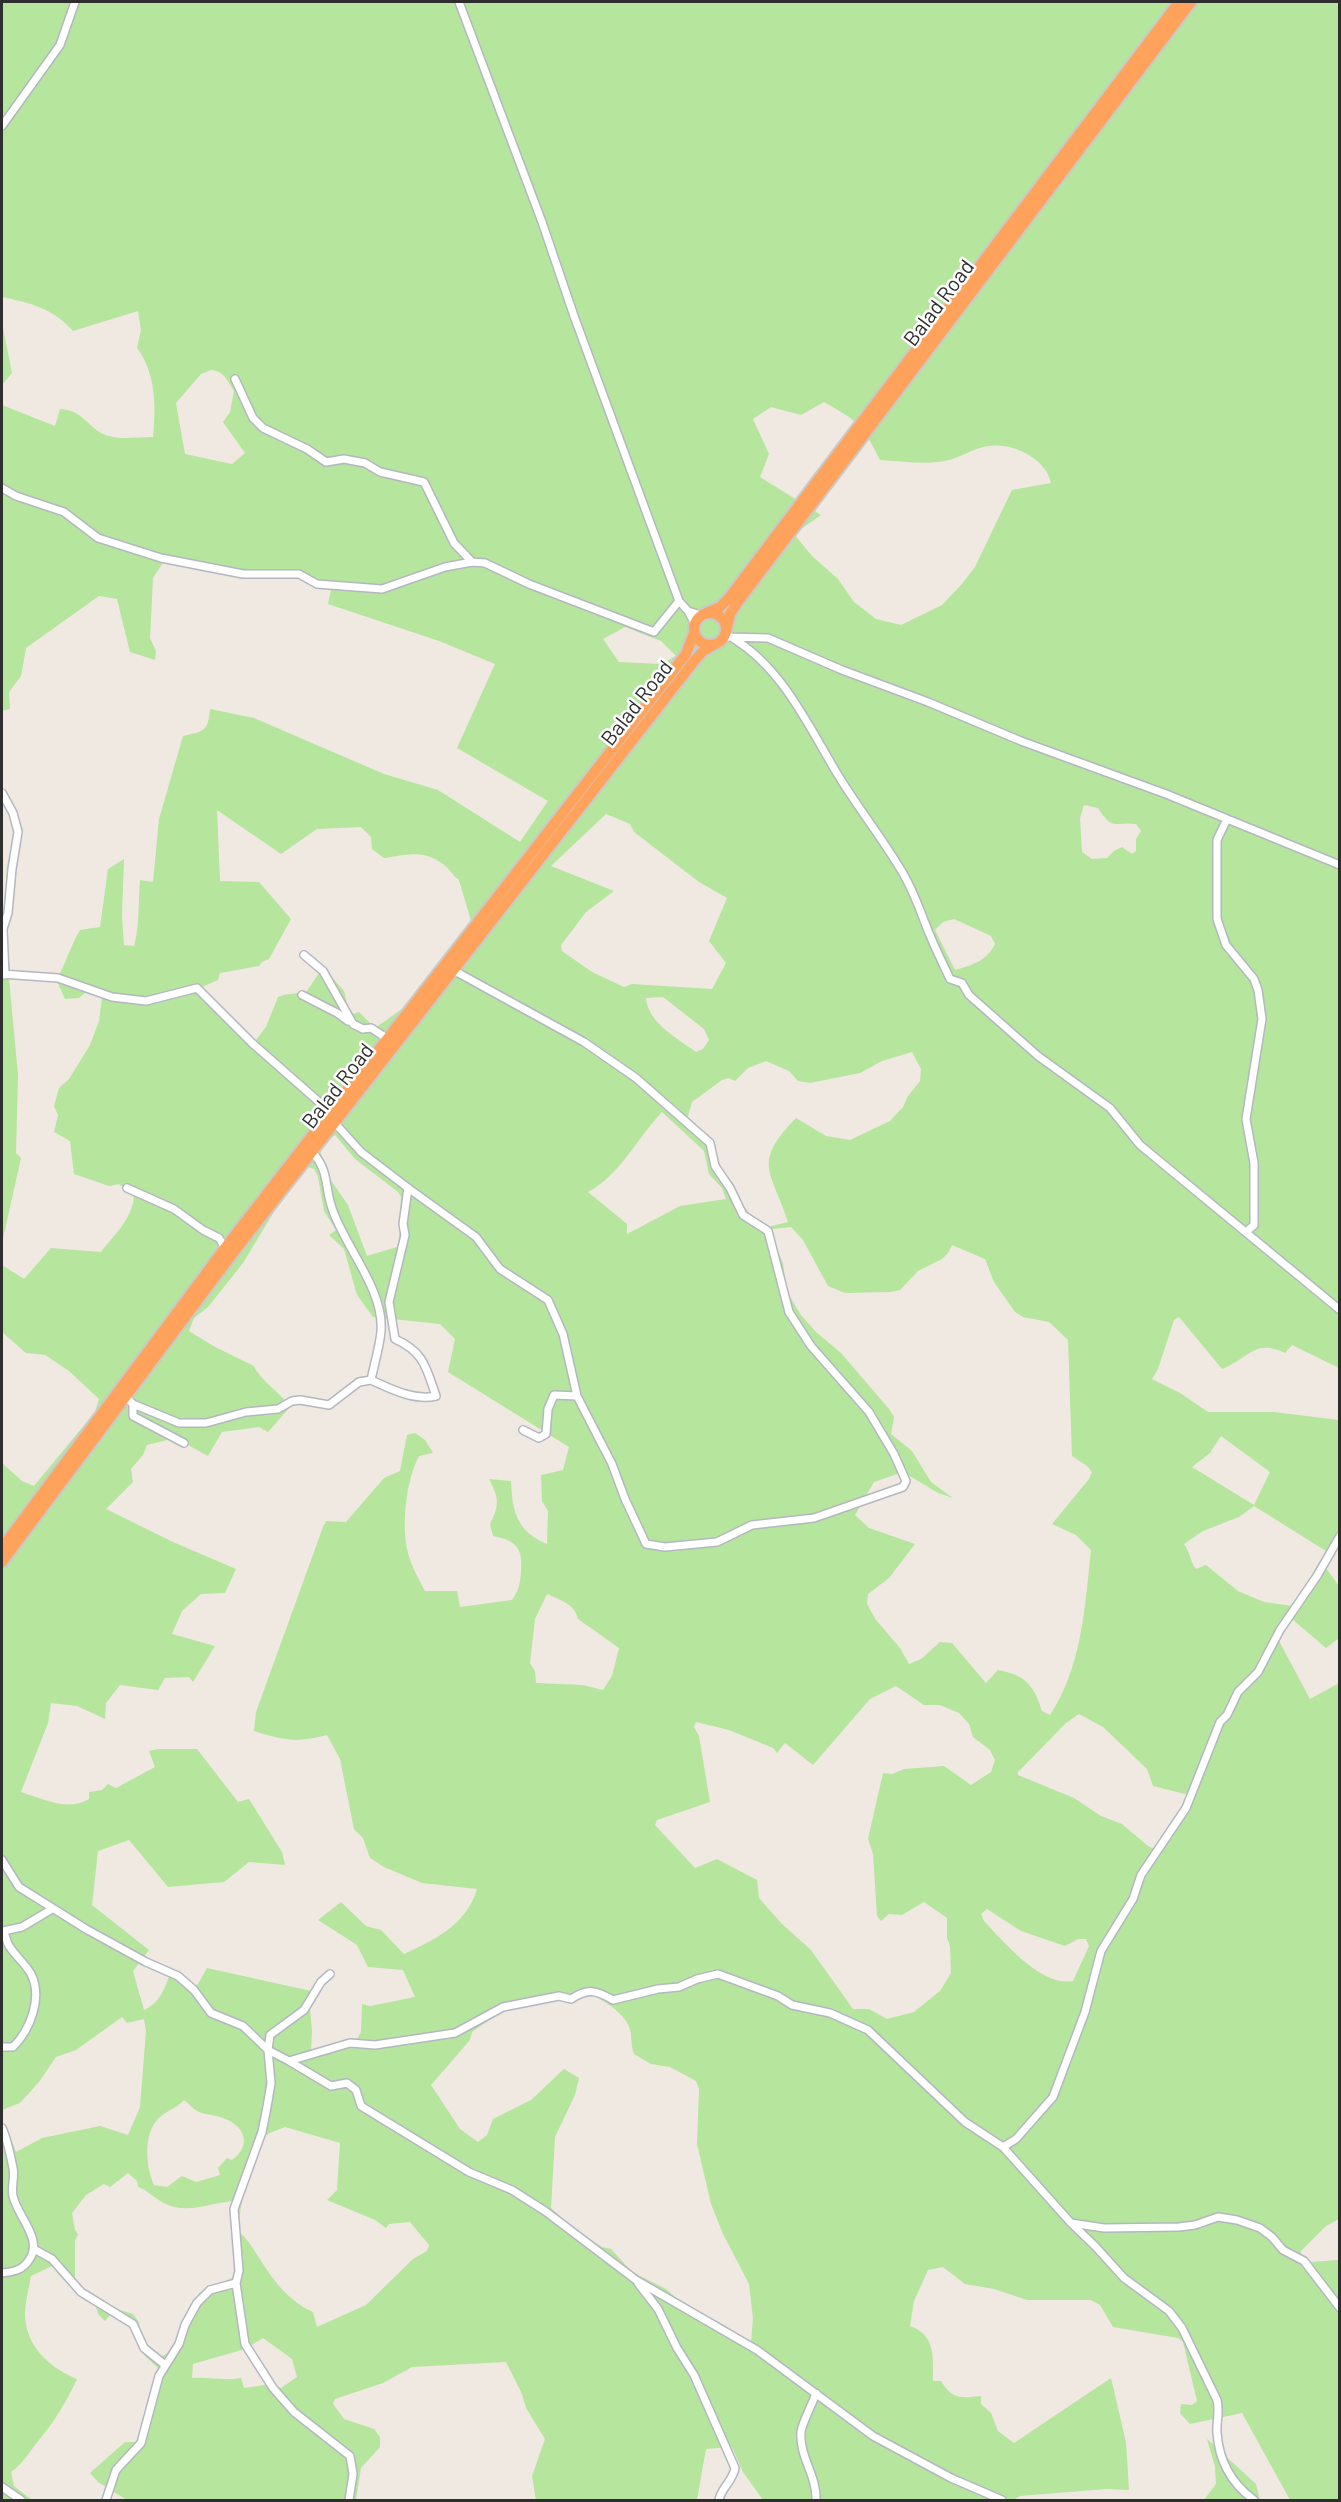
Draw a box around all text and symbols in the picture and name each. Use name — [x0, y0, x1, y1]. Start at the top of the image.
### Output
street label: Balad Road — [898, 255, 980, 351]
street label: Balad Road — [596, 655, 678, 751]
street label: Balad Road — [297, 1038, 379, 1134]

